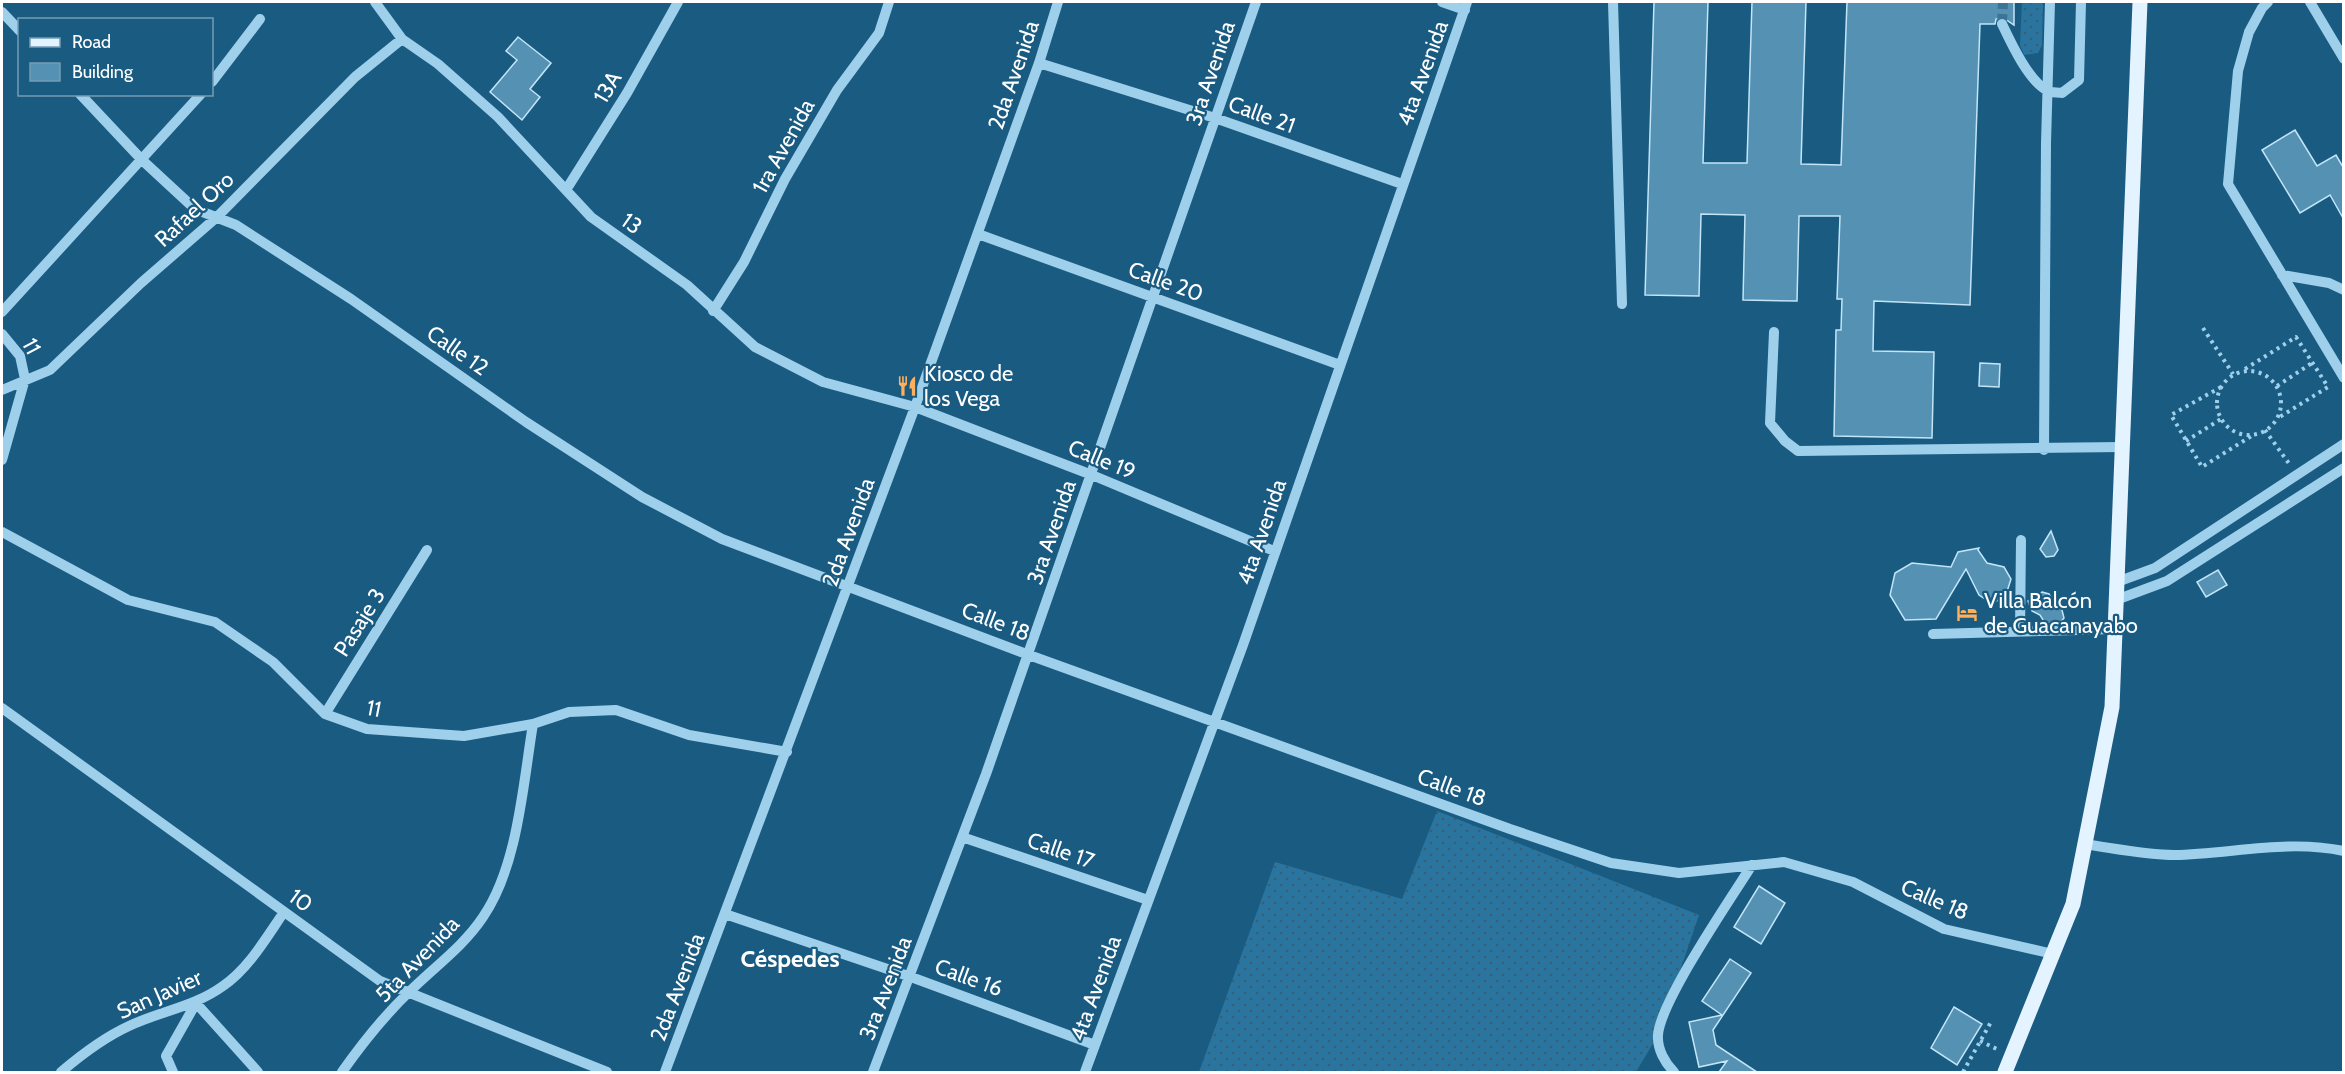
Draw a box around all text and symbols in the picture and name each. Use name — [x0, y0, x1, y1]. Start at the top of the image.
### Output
street label: 4ta Avenida — [1391, 16, 1454, 129]
street label: 2da Avenida — [982, 17, 1045, 133]
street label: 3ra Avenida — [1180, 17, 1241, 129]
legend — [18, 18, 213, 96]
text: Road — [72, 31, 111, 53]
text: Building — [72, 61, 134, 83]
street label: 13A — [587, 66, 628, 108]
street label: Calle 21 — [1225, 90, 1299, 139]
street label: 1ra Avenida — [746, 94, 821, 198]
street label: Rafael Oro — [149, 166, 239, 253]
street label: 13 — [616, 207, 647, 240]
street label: Calle 20 — [1125, 256, 1207, 307]
street label: Calle 12 — [422, 319, 494, 381]
street label: 11 — [16, 334, 47, 359]
place label: Kiosco de los Vega — [924, 360, 1013, 412]
restaurant icon: Kiosco de los Vega — [895, 374, 919, 398]
street label: Calle 19 — [1064, 434, 1139, 485]
street label: 2da Avenida — [816, 474, 881, 590]
street label: 4ta Avenida — [1231, 475, 1292, 589]
street label: 3ra Avenida — [1021, 476, 1082, 588]
street label: Pasaje 3 — [328, 583, 391, 661]
place label: Villa Balcón de Guacanayabo — [1984, 587, 2138, 639]
street label: Calle 18 — [958, 596, 1034, 647]
hotel icon: Villa Balcón de Guacanayabo — [1955, 601, 1979, 625]
street label: 11 — [364, 694, 384, 723]
street label: Calle 18 — [1414, 763, 1490, 812]
street label: Calle 17 — [1024, 827, 1098, 874]
street label: Calle 18 — [1897, 873, 1973, 926]
street label: 10 — [284, 883, 318, 918]
street label: 5ta Avenida — [370, 910, 465, 1008]
street label: 2da Avenida — [644, 929, 711, 1045]
street label: 4ta Avenida — [1064, 931, 1127, 1044]
street label: 3ra Avenida — [853, 932, 918, 1044]
district label: Céspedes — [740, 944, 840, 973]
street label: Calle 16 — [931, 953, 1006, 1002]
street label: San Javier — [113, 964, 206, 1025]

